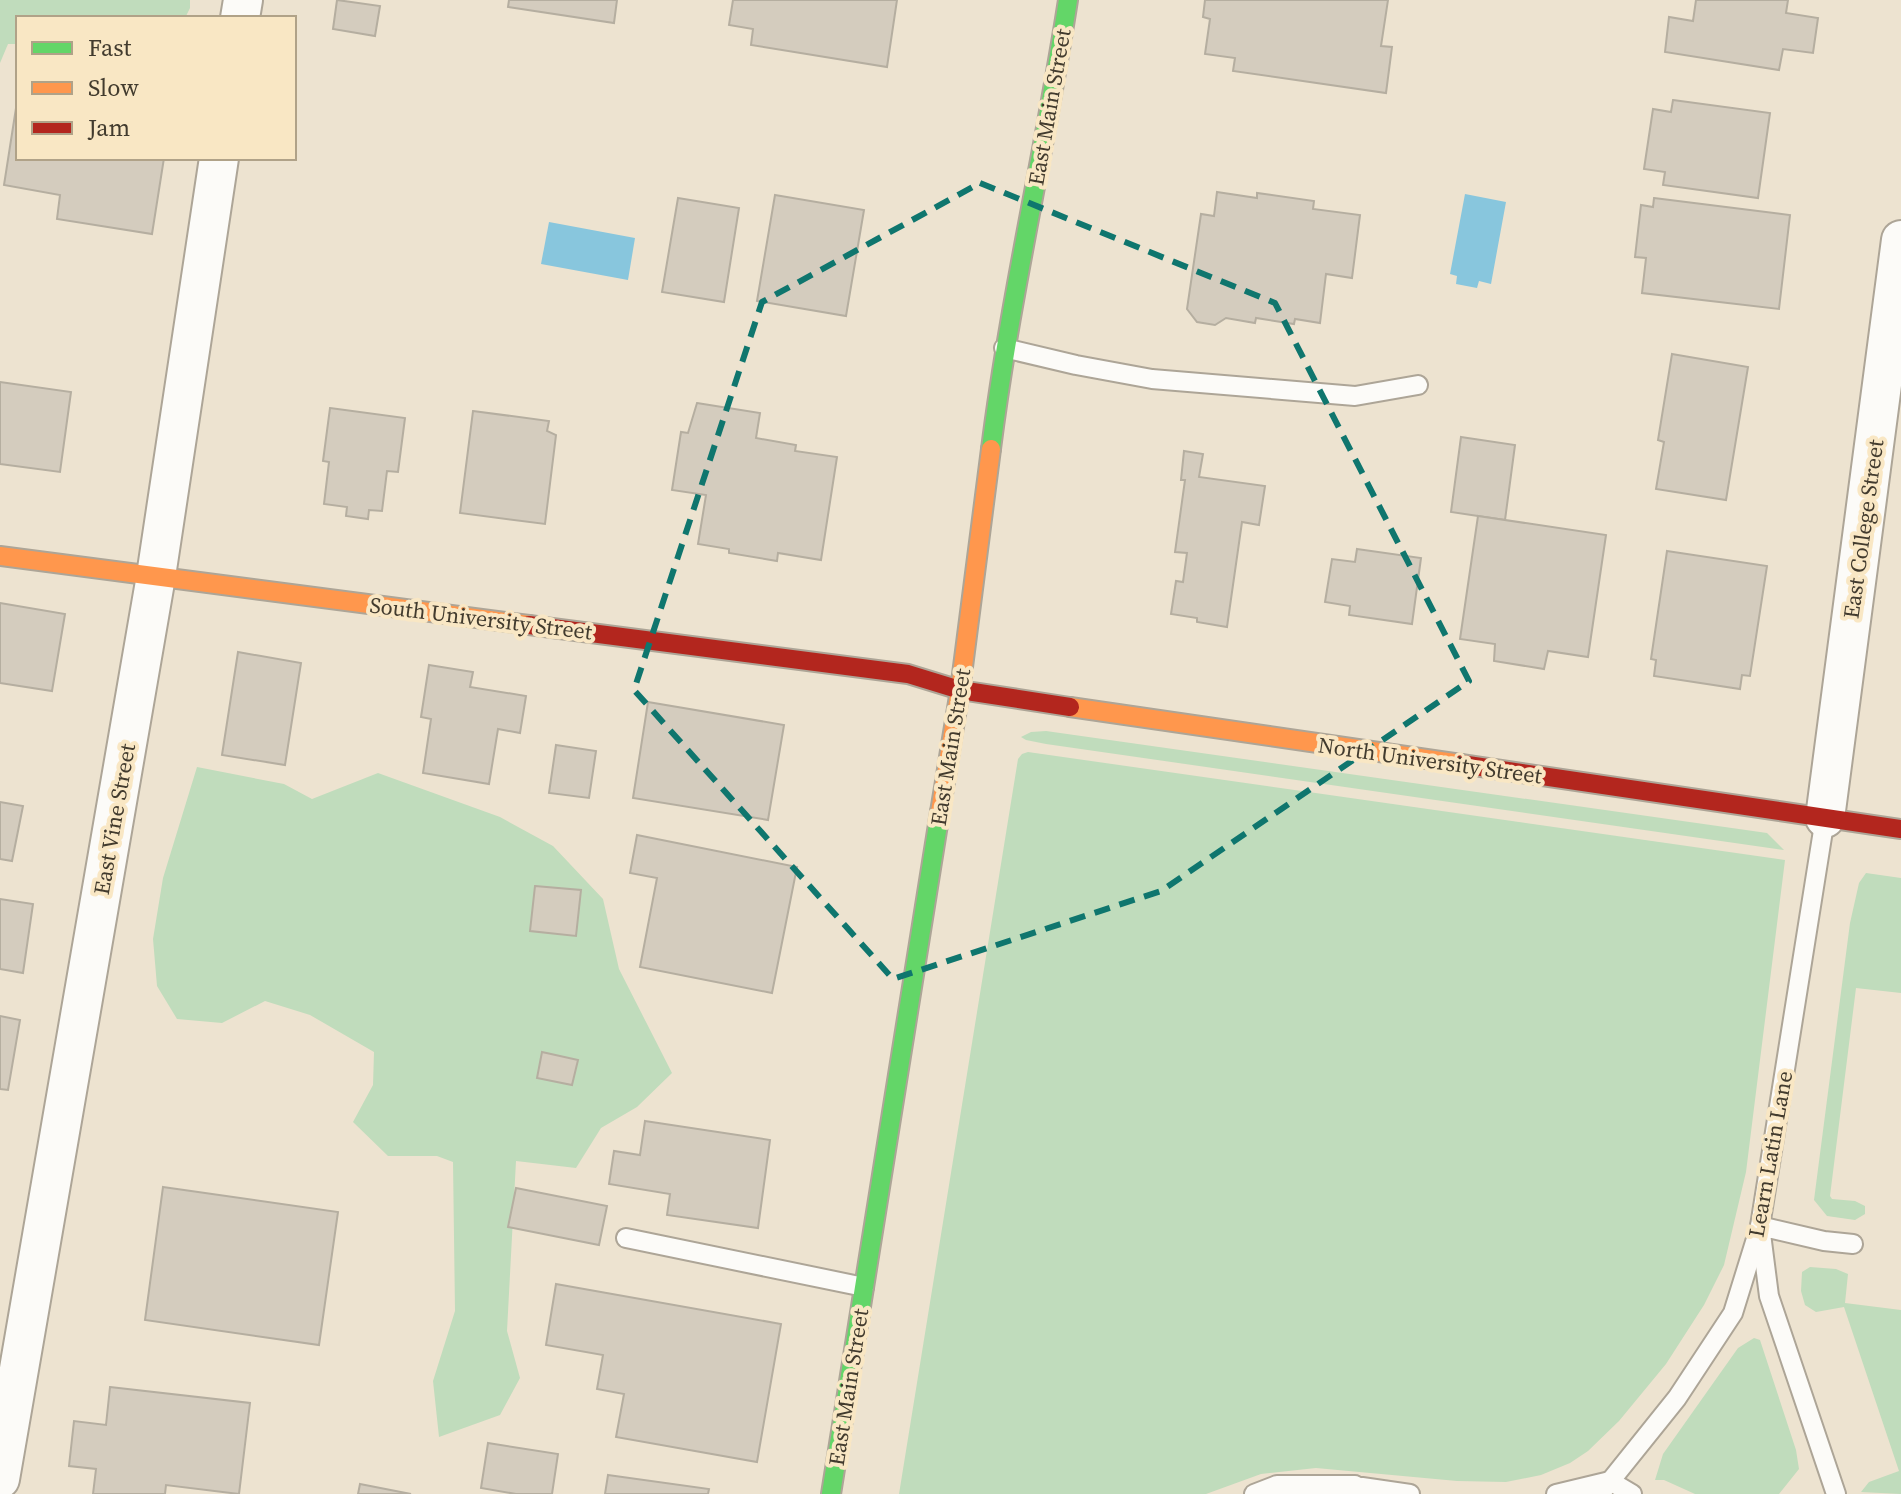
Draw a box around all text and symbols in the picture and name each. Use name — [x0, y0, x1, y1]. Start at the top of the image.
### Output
legend — [16, 16, 296, 160]
street label: East Main Street — [1020, 25, 1078, 188]
text: Fast — [88, 31, 132, 64]
text: Slow — [88, 71, 139, 104]
text: Jam — [87, 111, 130, 144]
street label: East College Street — [1836, 437, 1891, 621]
street label: South University Street — [368, 589, 595, 647]
street label: East Main Street — [923, 665, 977, 828]
street label: North University Street — [1316, 729, 1545, 791]
street label: East Vine Street — [86, 740, 142, 897]
street label: Learn Latin Lane — [1741, 1069, 1799, 1239]
street label: East Main Street — [821, 1305, 875, 1468]

